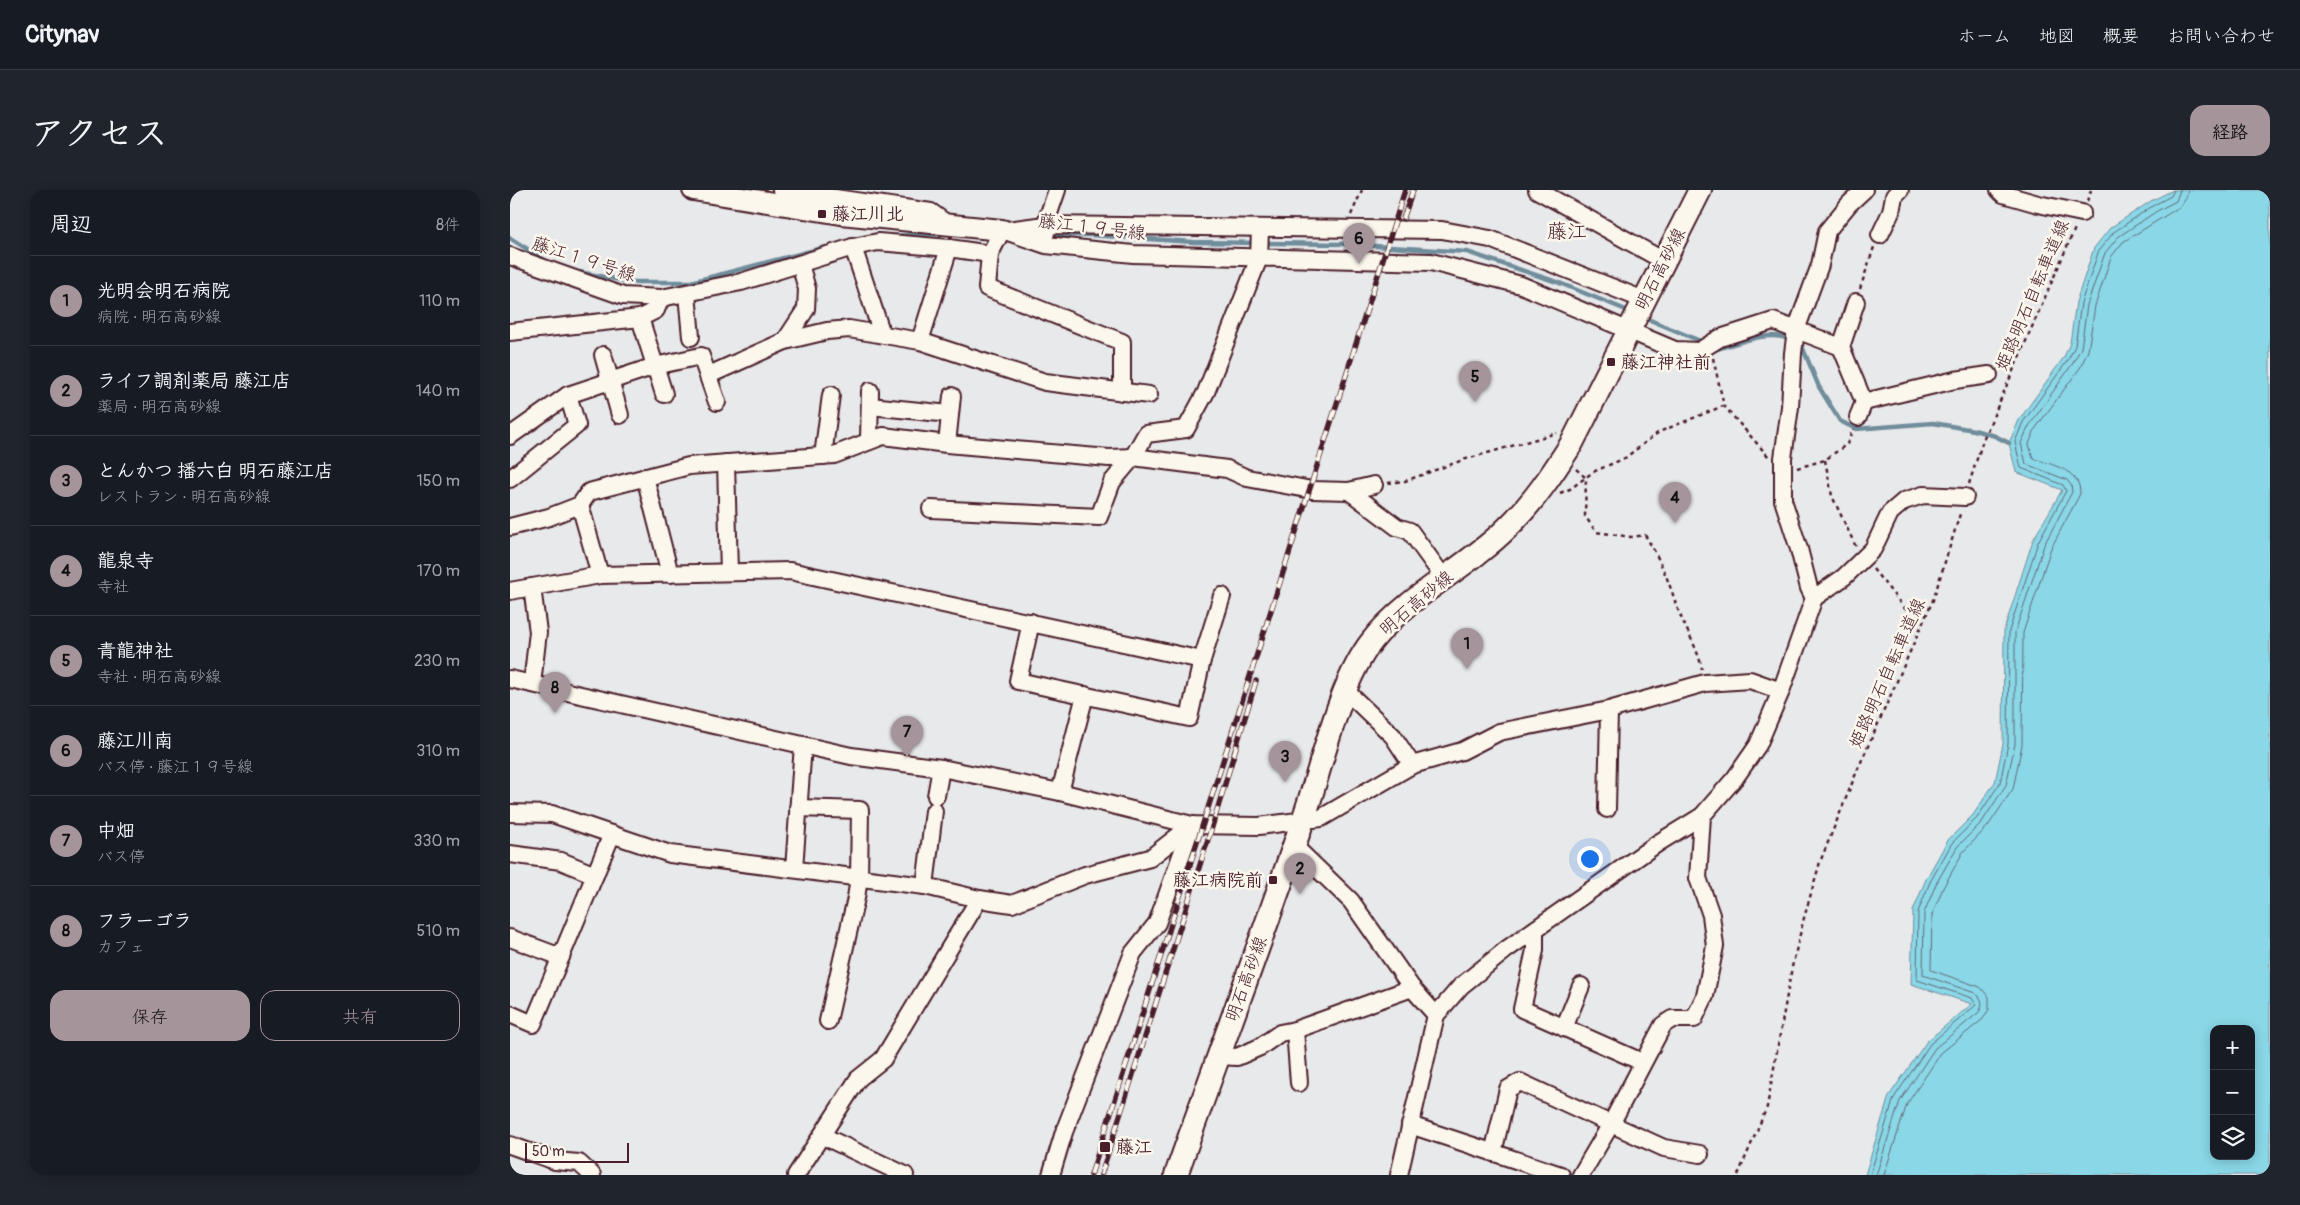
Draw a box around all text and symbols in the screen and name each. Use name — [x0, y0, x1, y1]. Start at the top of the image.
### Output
text: Citynav — [25, 20, 100, 49]
text: ホーム — [1958, 25, 2011, 48]
text: 地図 — [2039, 25, 2075, 48]
text: 概要 — [2103, 25, 2139, 48]
text: お問い合わせ — [2167, 25, 2275, 48]
button: 経路 — [2190, 105, 2270, 156]
text: アクセス — [30, 112, 168, 156]
place label: 藤江川北 — [832, 203, 904, 226]
marker: 藤江川北 — [816, 208, 828, 220]
street label: 藤江１９号線 — [1037, 210, 1147, 245]
text: 周辺 — [50, 211, 92, 238]
text: 8件 — [436, 215, 460, 235]
street label: 姫路明石自転車道線 — [1990, 216, 2075, 374]
district label: 藤江 — [1547, 219, 1587, 244]
pin: 6 — [1343, 223, 1375, 264]
street label: 明石高砂線 — [1630, 224, 1691, 315]
street label: 藤江１９号線 — [529, 232, 639, 287]
text: 光明会明石病院 — [97, 279, 230, 303]
text: 1 — [63, 291, 69, 311]
text: 110 m — [419, 291, 460, 311]
text: 病院 · 明石高砂線 — [97, 307, 221, 327]
place label: 藤江神社前 — [1621, 351, 1711, 374]
marker: 藤江神社前 — [1605, 356, 1617, 368]
pin: 5 — [1459, 361, 1491, 402]
text: ライフ調剤薬局 藤江店 — [97, 369, 291, 393]
text: 2 — [62, 381, 70, 401]
text: 140 m — [416, 381, 460, 401]
text: 薬局 · 明石高砂線 — [97, 397, 221, 417]
text: とんかつ 播六白 明石藤江店 — [97, 459, 333, 483]
text: 3 — [62, 471, 70, 491]
text: 150 m — [416, 471, 460, 491]
pin: 4 — [1659, 482, 1691, 523]
text: レストラン · 明石高砂線 — [97, 487, 270, 507]
text: 龍泉寺 — [97, 549, 154, 573]
text: 4 — [61, 561, 71, 581]
text: 170 m — [417, 561, 460, 581]
street label: 明石高砂線 — [1374, 566, 1458, 641]
text: 寺社 — [97, 577, 129, 597]
street label: 姫路明石自転車道線 — [1844, 595, 1931, 752]
pin: 1 — [1451, 628, 1483, 669]
text: 青龍神社 — [97, 639, 173, 663]
text: 5 — [62, 651, 70, 671]
text: 230 m — [414, 651, 460, 671]
text: 寺社 · 明石高砂線 — [97, 667, 221, 687]
pin: 8 — [539, 672, 571, 713]
pin: 7 — [891, 716, 923, 757]
text: 藤江川南 — [97, 729, 173, 753]
text: 6 — [61, 741, 71, 761]
text: 310 m — [416, 741, 460, 761]
pin: 3 — [1269, 741, 1301, 782]
text: バス停 · 藤江１９号線 — [97, 757, 253, 777]
text: 中畑 — [97, 819, 135, 843]
text: 7 — [62, 831, 70, 851]
text: 330 m — [414, 831, 460, 851]
your location — [1577, 846, 1603, 872]
text: バス停 — [97, 847, 145, 867]
pin: 2 — [1284, 853, 1316, 894]
place label: 藤江病院前 — [1173, 869, 1263, 892]
marker: 藤江病院前 — [1267, 874, 1279, 886]
text: フラーゴラ — [97, 909, 192, 933]
text: 8 — [62, 921, 70, 941]
text: 510 m — [416, 921, 460, 941]
street label: 明石高砂線 — [1220, 933, 1273, 1025]
text: カフェ — [97, 937, 145, 957]
button: 保存 — [50, 990, 250, 1041]
button: 共有 — [260, 990, 460, 1041]
map controls — [2210, 1025, 2255, 1160]
button: + — [2210, 1025, 2255, 1070]
button: − — [2210, 1070, 2255, 1115]
button: layers — [2210, 1115, 2255, 1160]
place label: 藤江 — [1116, 1136, 1152, 1159]
scale bar — [525, 1140, 629, 1163]
marker: 藤江 — [1098, 1140, 1112, 1154]
text: 50 m — [532, 1143, 565, 1160]

